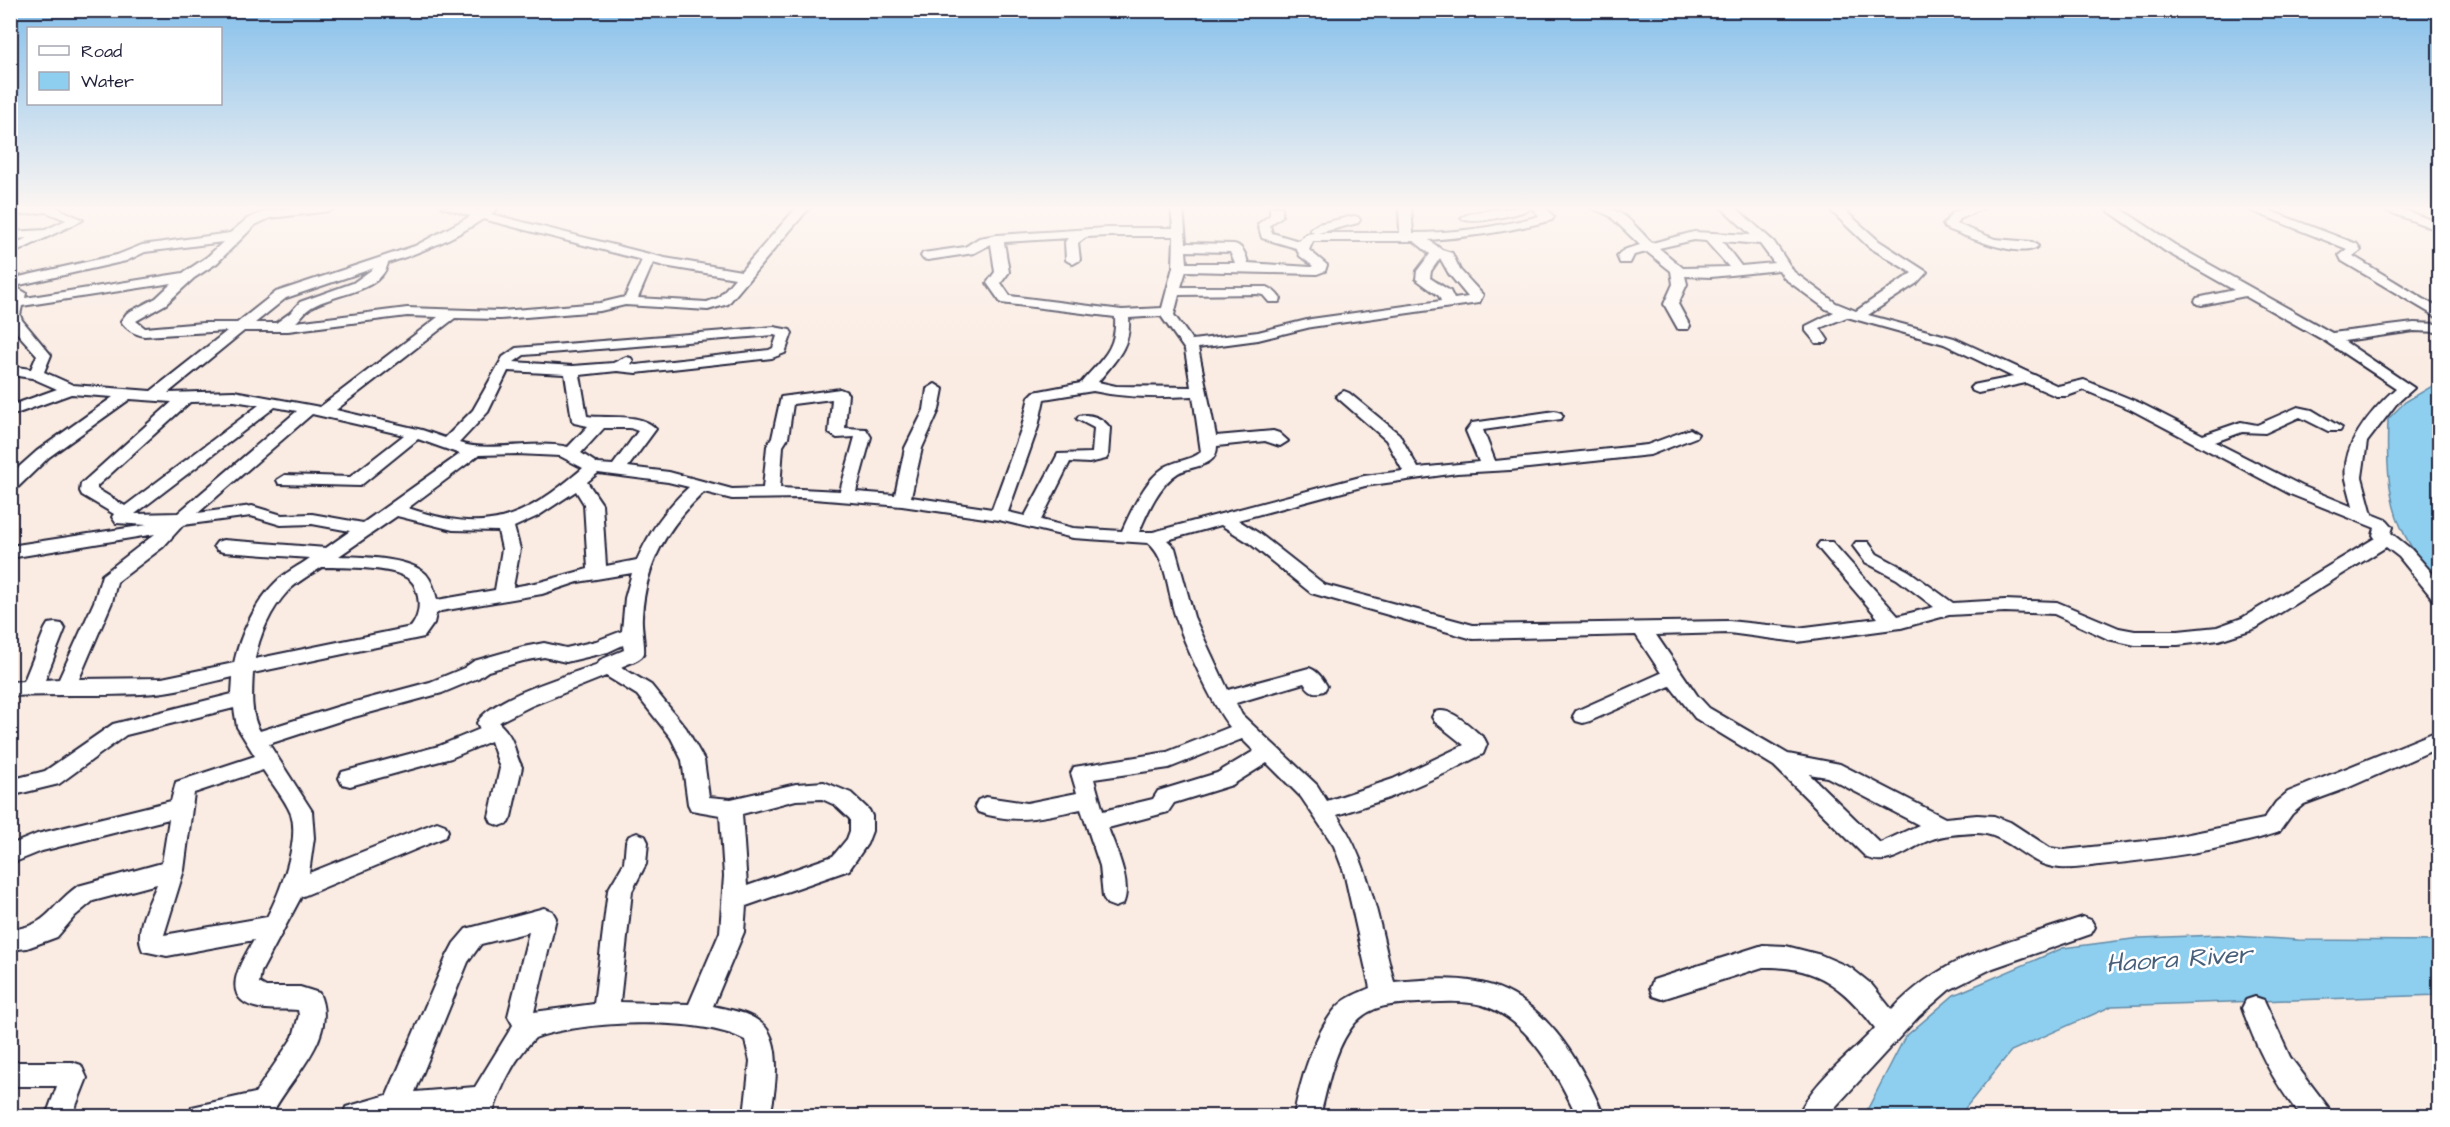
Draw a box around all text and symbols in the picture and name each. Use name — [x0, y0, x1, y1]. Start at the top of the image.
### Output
legend — [27, 27, 222, 105]
text: Road — [81, 39, 122, 64]
text: Water — [81, 69, 134, 94]
water label: Haora River — [2105, 936, 2256, 982]

